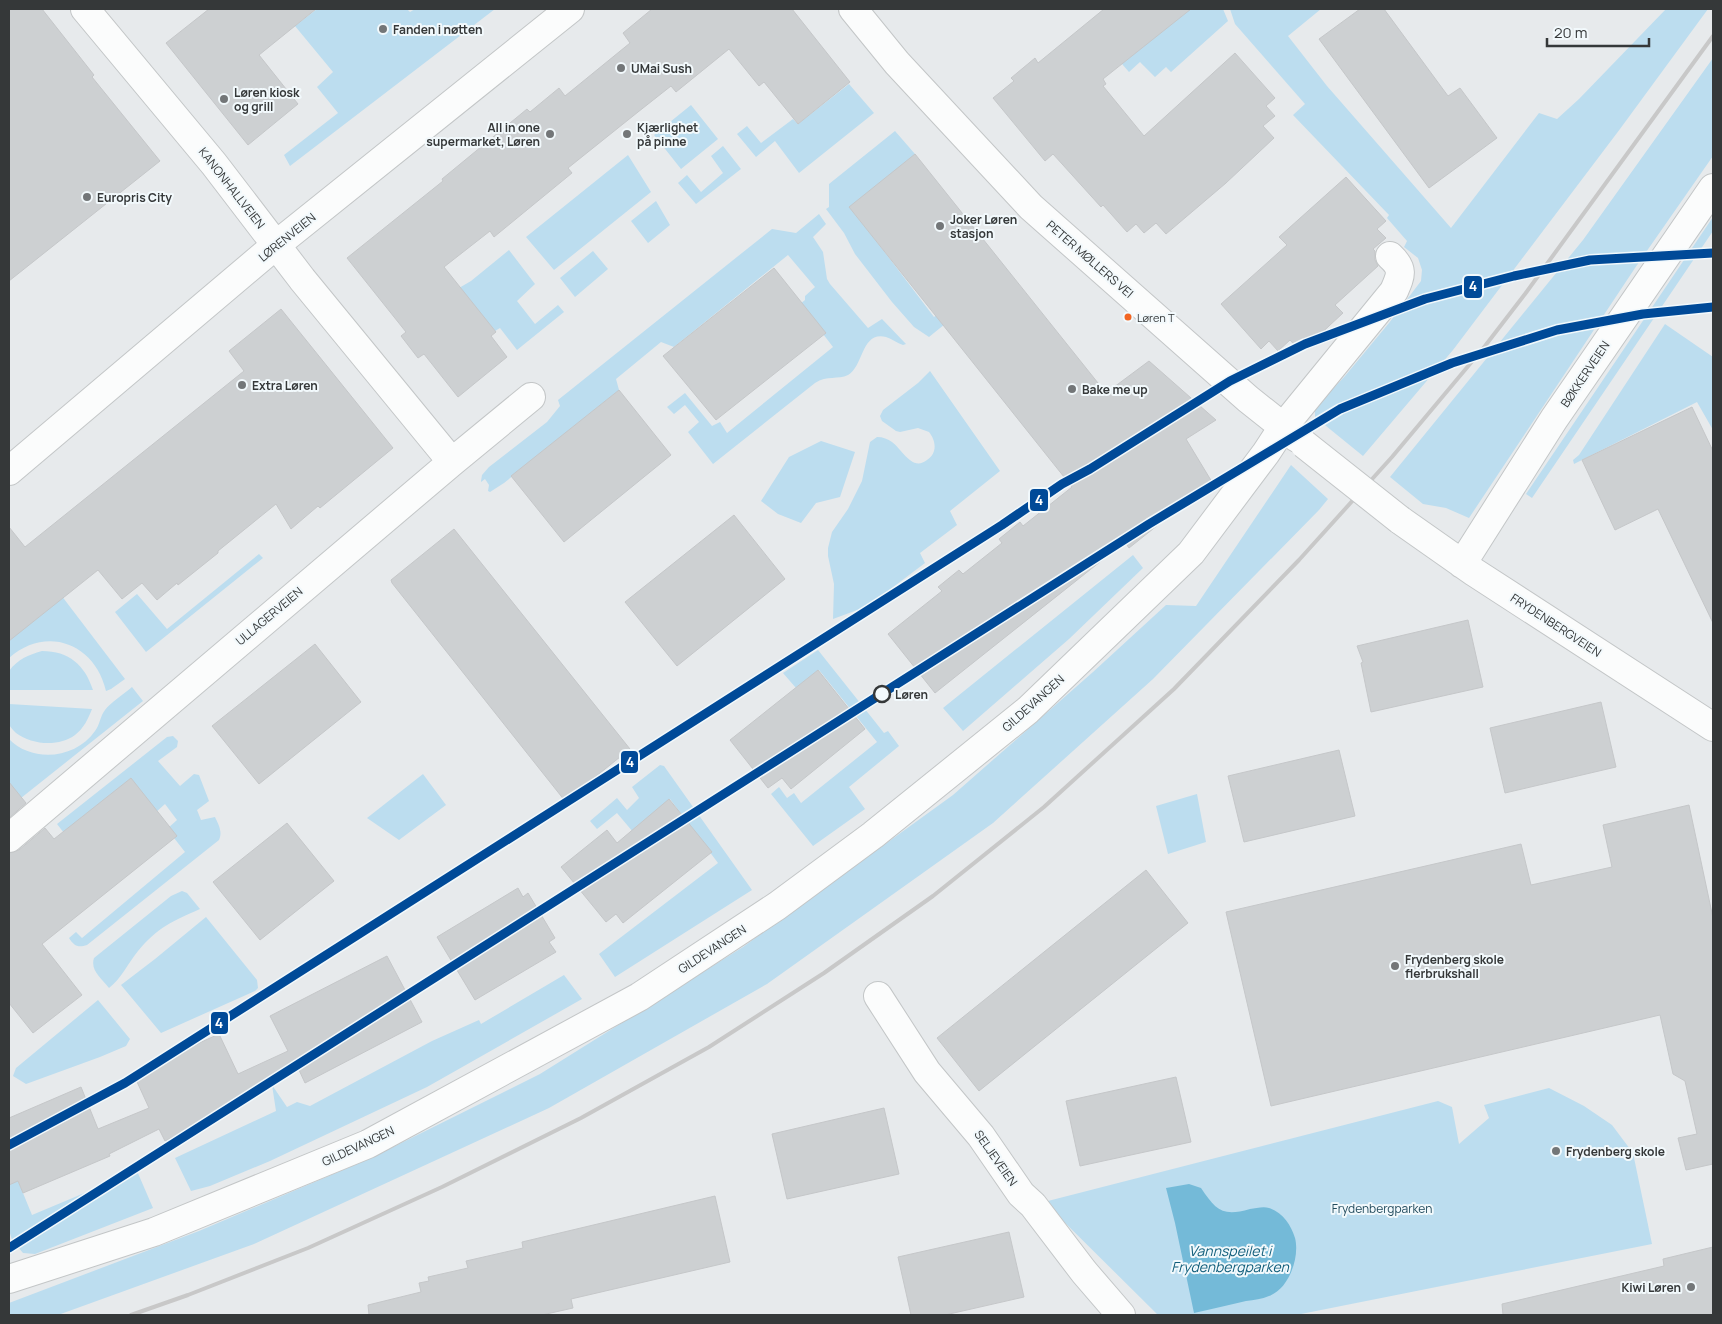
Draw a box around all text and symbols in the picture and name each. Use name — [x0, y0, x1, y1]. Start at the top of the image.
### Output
scale bar — [1547, 15, 1650, 47]
place label: Fanden i nøtten — [393, 21, 483, 38]
text: 20 m — [1554, 22, 1587, 43]
marker: Fanden i nøtten — [377, 23, 389, 35]
place label: UMai Sush — [631, 60, 692, 77]
marker: UMai Sush — [615, 62, 627, 74]
place label: Løren kiosk og grill — [234, 84, 300, 115]
marker: Løren kiosk og grill — [218, 93, 230, 105]
place label: All in one supermarket, Løren — [426, 119, 540, 150]
place label: Kjærlighet på pinne — [637, 119, 698, 150]
marker: All in one supermarket, Løren — [544, 128, 556, 140]
marker: Kjærlighet på pinne — [621, 128, 633, 140]
street label: KANONHALLVEIEN — [195, 144, 269, 232]
place label: Europris City — [97, 189, 172, 206]
marker: Europris City — [81, 191, 93, 203]
street label: LØRENVEIEN — [255, 209, 319, 265]
place label: Joker Løren stasjon — [950, 211, 1017, 242]
street label: PETER MØLLERS VEI — [1043, 216, 1137, 302]
marker: Joker Løren stasjon — [934, 220, 946, 232]
line badge: 4 — [1463, 275, 1483, 299]
text: 4 — [1469, 276, 1477, 295]
place label: Løren T — [1137, 310, 1175, 325]
marker: Løren T — [1123, 312, 1133, 322]
street label: BØKKERVEIEN — [1557, 337, 1613, 411]
place label: Extra Løren — [252, 377, 318, 394]
marker: Extra Løren — [236, 379, 248, 391]
place label: Bake me up — [1082, 381, 1148, 398]
marker: Bake me up — [1066, 383, 1078, 395]
line badge: 4 — [1029, 488, 1049, 512]
text: 4 — [1035, 490, 1043, 509]
street label: ULLAGERVEIEN — [232, 583, 306, 649]
street label: FRYDENBERGVEIEN — [1507, 589, 1605, 661]
street label: GILDEVANGEN — [998, 671, 1068, 735]
marker: Løren — [873, 685, 891, 703]
place label: Løren — [895, 686, 928, 703]
line badge: 4 — [620, 750, 639, 774]
text: 4 — [626, 752, 634, 771]
street label: GILDEVANGEN — [675, 921, 749, 977]
place label: Frydenberg skole flerbrukshall — [1405, 951, 1504, 982]
marker: Frydenberg skole flerbrukshall — [1389, 960, 1401, 972]
line badge: 4 — [210, 1011, 229, 1035]
text: 4 — [215, 1013, 223, 1032]
street label: GILDEVANGEN — [319, 1122, 397, 1170]
street label: SELJEVEIEN — [970, 1127, 1022, 1189]
place label: Frydenberg skole — [1566, 1143, 1665, 1160]
marker: Frydenberg skole — [1550, 1145, 1562, 1157]
park label: Frydenbergparken — [1332, 1200, 1432, 1217]
water label: Vannspeilet i Frydenbergparken — [1171, 1241, 1289, 1276]
place label: Kiwi Løren — [1621, 1279, 1681, 1296]
marker: Kiwi Løren — [1685, 1281, 1697, 1293]

